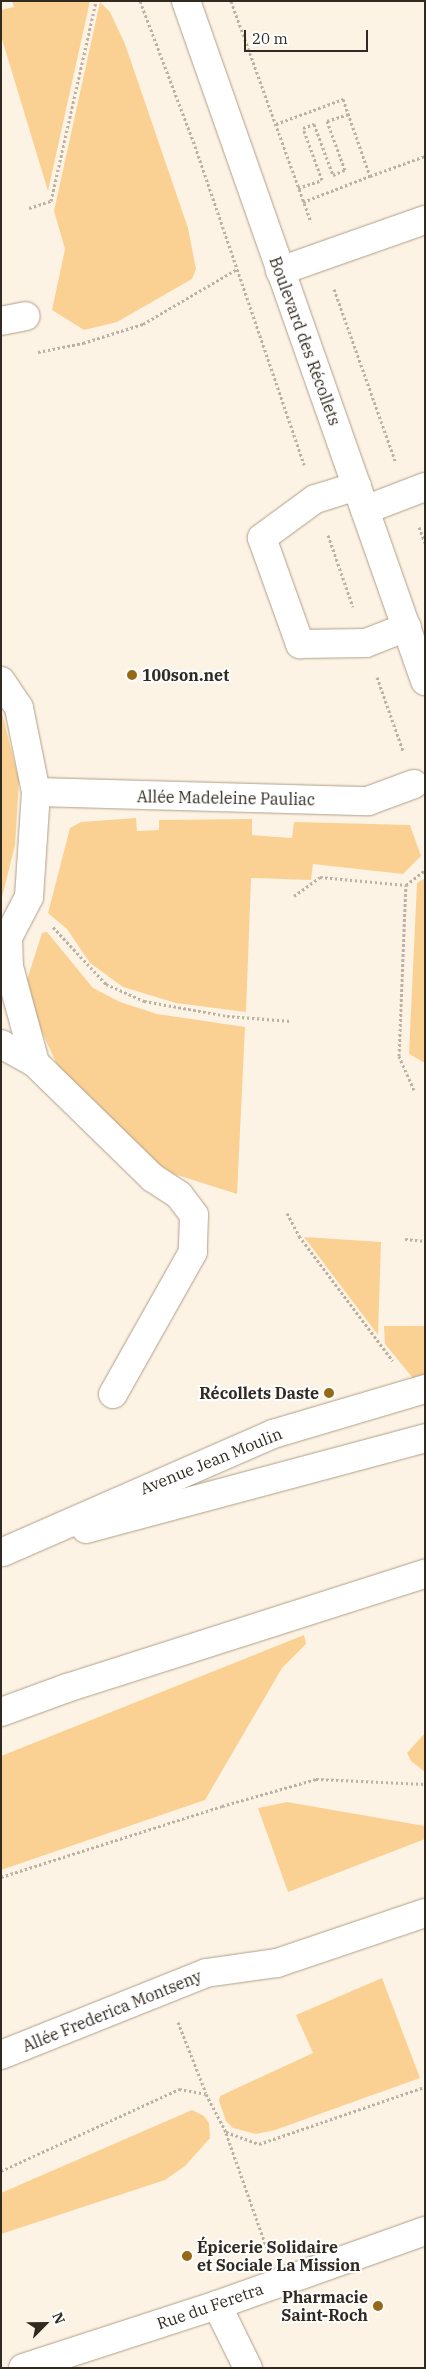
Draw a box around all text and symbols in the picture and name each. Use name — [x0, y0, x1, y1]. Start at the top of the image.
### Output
scale bar — [246, 20, 370, 52]
text: 20 m — [252, 29, 288, 48]
street label: Boulevard des Récollets — [265, 254, 345, 428]
place label: 100son.net — [142, 665, 229, 685]
marker: 100son.net — [126, 669, 138, 681]
street label: Allée Madeleine Pauliac — [137, 787, 315, 809]
place label: Récollets Daste — [199, 1383, 319, 1403]
marker: Récollets Daste — [323, 1387, 335, 1399]
street label: Avenue Jean Moulin — [137, 1424, 285, 1498]
street label: Allée Frederica Montseny — [20, 1966, 204, 2056]
place label: Épicerie Solidaire et Sociale La Mission — [197, 2237, 360, 2275]
marker: Épicerie Solidaire et Sociale La Mission — [181, 2250, 193, 2262]
street label: Rue du Feretra — [154, 2279, 266, 2333]
place label: Pharmacie Saint-Roch — [281, 2287, 368, 2325]
north arrow — [20, 2299, 70, 2349]
marker: Pharmacie Saint-Roch — [372, 2300, 384, 2312]
text: N — [48, 2310, 69, 2327]

